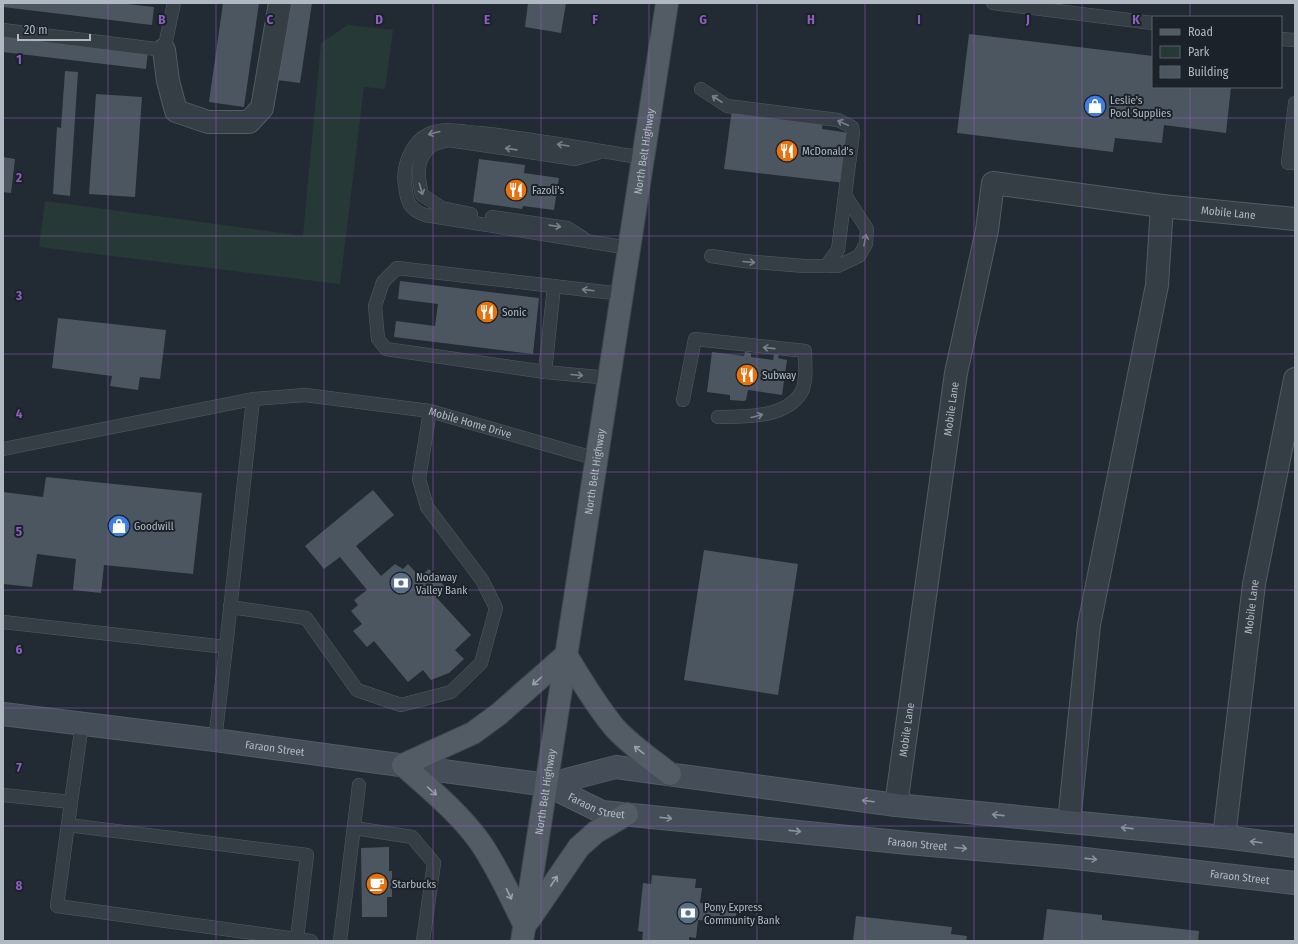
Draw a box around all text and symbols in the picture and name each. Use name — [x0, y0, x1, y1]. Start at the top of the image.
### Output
text: B — [158, 12, 166, 27]
text: C — [267, 12, 274, 27]
text: D — [375, 12, 383, 27]
text: E — [484, 12, 490, 27]
text: F — [592, 12, 598, 27]
text: G — [699, 12, 707, 27]
text: H — [807, 12, 815, 27]
text: I — [917, 12, 921, 27]
text: J — [1025, 12, 1030, 27]
text: K — [1132, 12, 1140, 27]
scale bar — [18, 16, 90, 42]
legend — [1152, 16, 1282, 88]
text: 20 m — [24, 23, 48, 37]
text: Road — [1188, 25, 1213, 39]
text: Park — [1188, 45, 1210, 59]
text: 1 — [16, 52, 22, 67]
text: Building — [1188, 65, 1229, 79]
shop icon: Leslie's Pool Supplies — [1082, 93, 1108, 119]
place label: Leslie's Pool Supplies — [1110, 94, 1172, 120]
one-way arrow — [712, 95, 723, 103]
street label: North Belt Highway — [631, 108, 657, 195]
one-way arrow — [838, 119, 850, 126]
one-way arrow — [428, 130, 441, 137]
restaurant icon: McDonald's — [774, 138, 800, 164]
one-way arrow — [557, 141, 570, 149]
place label: McDonald's — [802, 145, 854, 158]
one-way arrow — [505, 146, 518, 153]
text: 2 — [15, 170, 22, 185]
restaurant icon: Fazoli's — [503, 177, 529, 203]
one-way arrow — [418, 183, 425, 196]
place label: Fazoli's — [532, 184, 564, 197]
street label: Mobile Lane — [1200, 203, 1256, 222]
one-way arrow — [548, 222, 561, 230]
one-way arrow — [862, 234, 870, 247]
one-way arrow — [742, 258, 755, 265]
one-way arrow — [582, 286, 595, 294]
text: 3 — [15, 288, 22, 303]
restaurant icon: Sonic — [474, 299, 500, 325]
place label: Sonic — [502, 306, 527, 319]
one-way arrow — [763, 344, 776, 351]
restaurant icon: Subway — [734, 362, 760, 388]
place label: Subway — [762, 369, 796, 382]
one-way arrow — [570, 371, 583, 378]
street label: Mobile Lane — [941, 381, 961, 437]
street label: Mobile Home Drive — [427, 405, 513, 441]
text: 4 — [16, 406, 23, 421]
one-way arrow — [750, 411, 763, 419]
street label: North Belt Highway — [582, 428, 608, 515]
shop icon: Goodwill — [106, 513, 132, 539]
place label: Goodwill — [134, 520, 174, 533]
text: 5 — [16, 524, 22, 539]
bank icon: Nodaway Valley Bank — [388, 570, 414, 596]
place label: Nodaway Valley Bank — [416, 571, 468, 597]
street label: Mobile Lane — [1242, 578, 1261, 634]
text: 6 — [16, 642, 23, 657]
one-way arrow — [532, 676, 542, 685]
street label: Mobile Lane — [896, 702, 917, 758]
street label: Faraon Street — [244, 738, 306, 759]
one-way arrow — [634, 746, 645, 755]
street label: North Belt Highway — [532, 748, 558, 836]
text: 7 — [16, 760, 22, 775]
one-way arrow — [426, 787, 437, 796]
street label: Faraon Street — [566, 790, 626, 821]
one-way arrow — [862, 797, 875, 805]
one-way arrow — [992, 811, 1005, 819]
one-way arrow — [659, 815, 672, 822]
one-way arrow — [1121, 824, 1134, 832]
one-way arrow — [788, 828, 801, 835]
street label: Faraon Street — [887, 834, 948, 853]
one-way arrow — [1250, 838, 1263, 845]
one-way arrow — [954, 844, 967, 851]
one-way arrow — [1084, 856, 1097, 863]
street label: Faraon Street — [1209, 867, 1271, 887]
cafe icon: Starbucks — [364, 871, 390, 897]
one-way arrow — [550, 876, 558, 887]
text: 8 — [16, 878, 23, 893]
place label: Starbucks — [392, 878, 437, 891]
one-way arrow — [506, 888, 513, 900]
bank icon: Pony Express Community Bank — [675, 900, 701, 926]
place label: Pony Express Community Bank — [704, 901, 781, 927]

